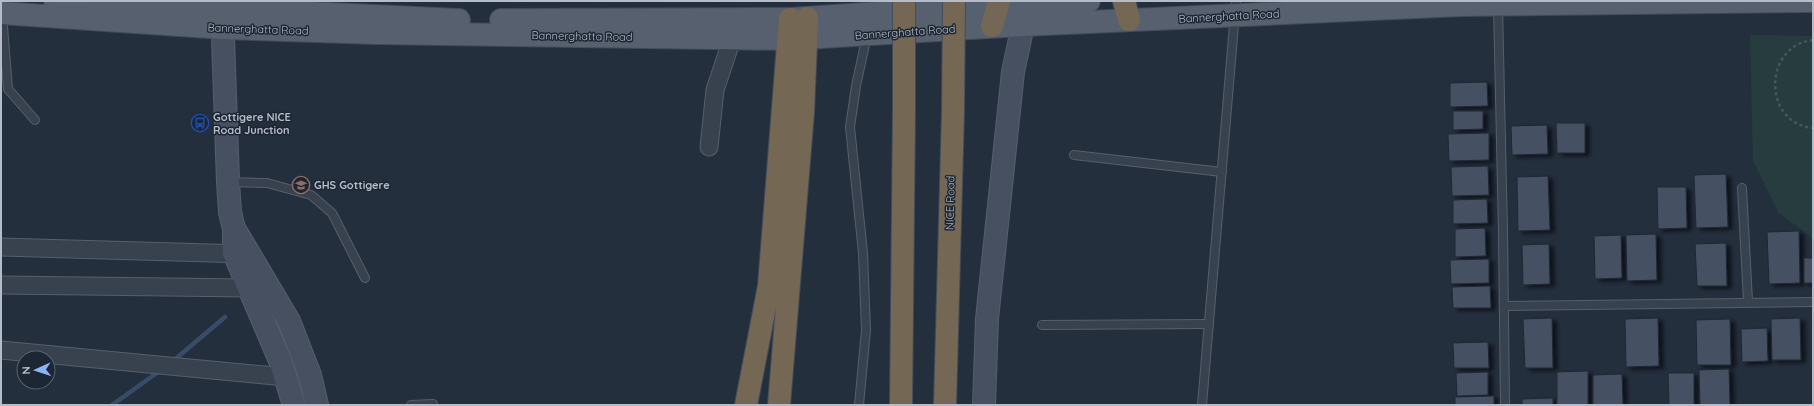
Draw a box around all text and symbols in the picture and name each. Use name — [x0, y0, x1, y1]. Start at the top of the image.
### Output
street label: Bannerghatta Road — [1178, 6, 1280, 26]
street label: Bannerghatta Road — [207, 20, 309, 38]
street label: Bannerghatta Road — [854, 21, 956, 43]
street label: Bannerghatta Road — [531, 28, 633, 44]
place label: Gottigere NICE Road Junction — [213, 110, 291, 137]
bus stop icon: Gottigere NICE Road Junction — [190, 113, 210, 133]
school or university icon: GHS Gottigere — [291, 175, 311, 195]
street label: NICE Road — [943, 176, 957, 230]
place label: GHS Gottigere — [314, 178, 390, 192]
north arrow — [16, 350, 56, 390]
text: N — [19, 366, 33, 375]

